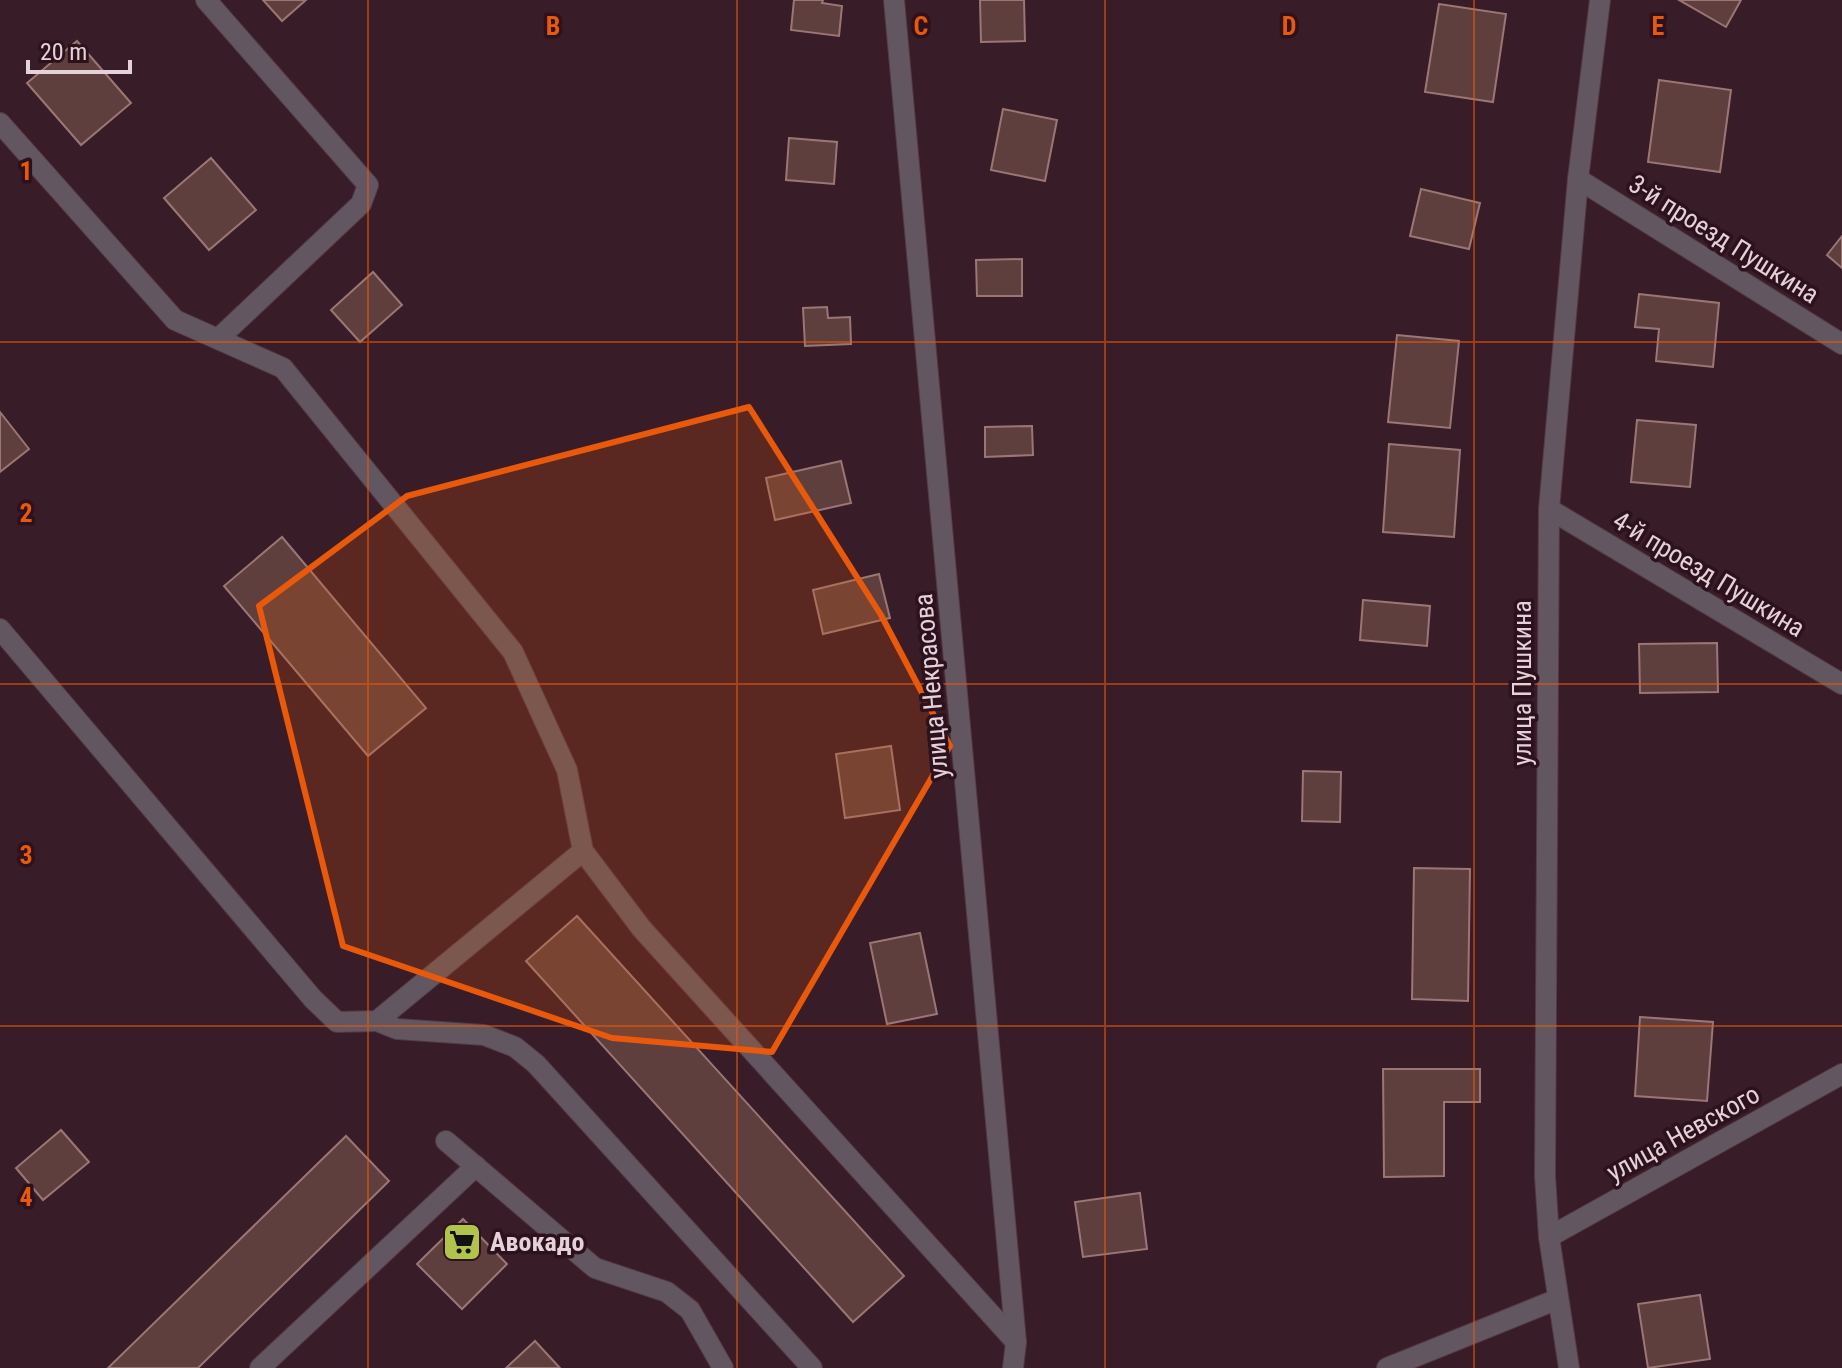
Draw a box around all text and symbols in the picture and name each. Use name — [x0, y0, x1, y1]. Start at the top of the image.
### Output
text: B — [546, 11, 560, 41]
text: C — [914, 11, 929, 41]
text: D — [1282, 11, 1296, 41]
text: E — [1652, 11, 1665, 41]
scale bar — [28, 24, 130, 74]
text: 20 m — [40, 38, 87, 66]
text: 1 — [19, 156, 33, 186]
street label: 3-й проезд Пушкина — [1624, 169, 1824, 309]
text: 2 — [19, 498, 33, 528]
street label: 4-й проезд Пушкина — [1608, 505, 1810, 643]
street label: улица Некрасова — [908, 592, 954, 780]
street label: улица Пушкина — [1507, 600, 1537, 766]
text: 3 — [19, 840, 33, 870]
street label: улица Невского — [1601, 1079, 1765, 1187]
text: 4 — [19, 1182, 33, 1212]
supermarket icon: Авокадо — [441, 1221, 483, 1263]
place label: Авокадо — [490, 1227, 584, 1257]

